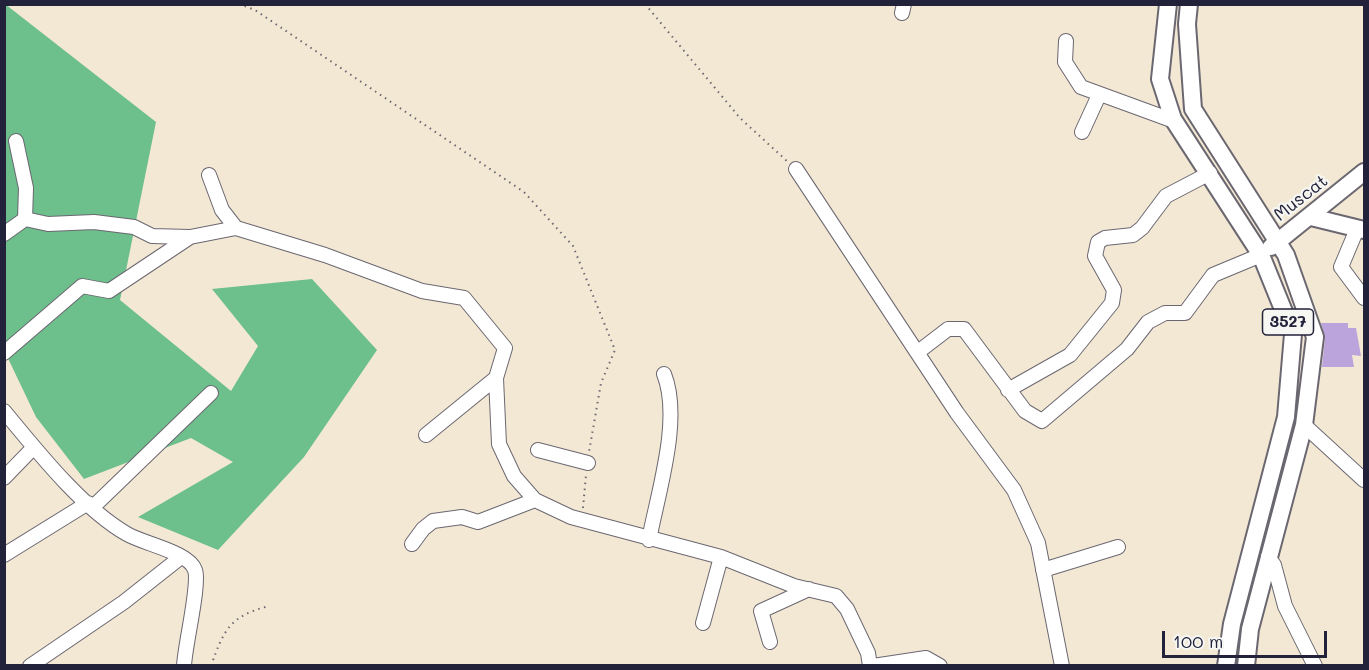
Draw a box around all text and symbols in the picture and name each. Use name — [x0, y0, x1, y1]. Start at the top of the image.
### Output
street label: Muscat — [1270, 170, 1332, 226]
road number: 3527 — [1262, 309, 1314, 335]
scale bar — [1165, 619, 1330, 657]
text: 100 m — [1173, 629, 1223, 653]

